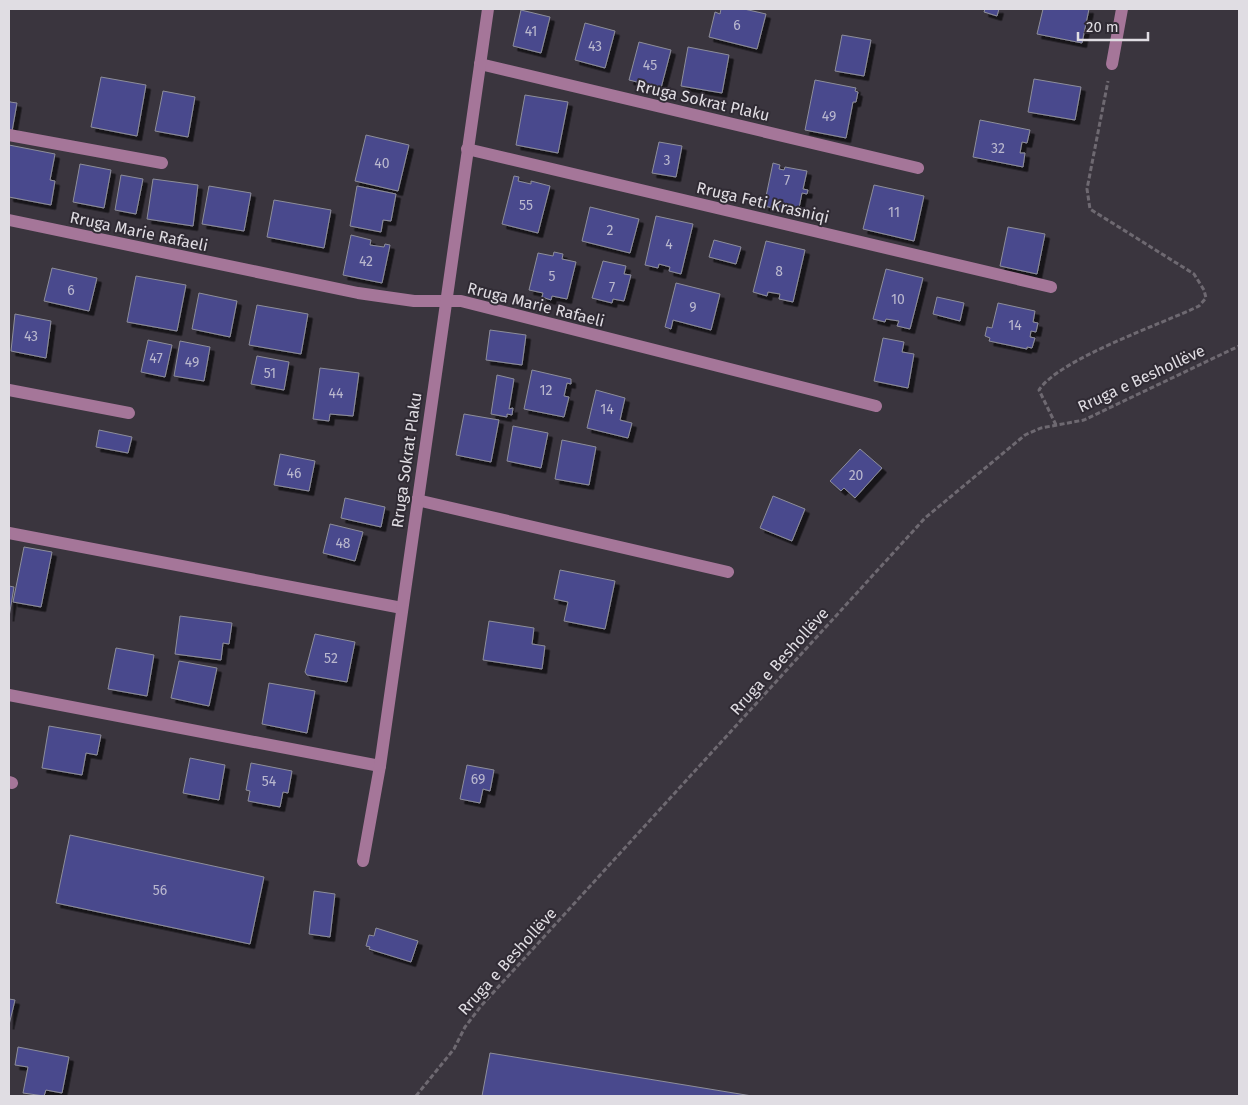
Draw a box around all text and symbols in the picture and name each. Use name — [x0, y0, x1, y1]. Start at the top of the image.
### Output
scale bar — [1078, 10, 1148, 42]
house number: 6 — [733, 17, 741, 34]
text: 20 m — [1086, 18, 1119, 36]
house number: 41 — [525, 23, 537, 40]
house number: 43 — [588, 38, 602, 55]
house number: 45 — [643, 57, 657, 74]
street label: Rruga Sokrat Plaku — [634, 76, 772, 125]
house number: 49 — [822, 108, 836, 125]
house number: 32 — [991, 140, 1005, 157]
house number: 3 — [664, 152, 671, 169]
house number: 40 — [374, 155, 390, 172]
house number: 7 — [784, 172, 790, 189]
street label: Rruga Feti Krasniqi — [695, 178, 831, 227]
house number: 55 — [519, 197, 533, 214]
house number: 11 — [888, 204, 900, 221]
street label: Rruga Marie Rafaeli — [68, 208, 210, 255]
house number: 2 — [607, 222, 614, 239]
house number: 4 — [665, 236, 673, 253]
house number: 42 — [359, 253, 373, 270]
house number: 8 — [775, 263, 783, 280]
house number: 5 — [548, 268, 556, 285]
street label: Rruga Marie Rafaeli — [465, 278, 606, 331]
house number: 7 — [609, 279, 615, 296]
house number: 6 — [67, 282, 75, 299]
house number: 10 — [891, 291, 905, 308]
house number: 9 — [689, 299, 697, 316]
house number: 14 — [1008, 317, 1022, 334]
house number: 43 — [24, 328, 38, 345]
street label: Rruga e Beshollëve — [1075, 341, 1208, 416]
house number: 47 — [149, 350, 163, 367]
house number: 49 — [185, 354, 199, 371]
house number: 51 — [264, 365, 276, 382]
house number: 12 — [540, 382, 553, 399]
house number: 44 — [329, 385, 344, 402]
street label: Rruga Sokrat Plaku — [388, 391, 425, 529]
house number: 14 — [600, 401, 614, 418]
house number: 46 — [287, 465, 301, 482]
house number: 20 — [849, 467, 864, 484]
house number: 48 — [335, 535, 351, 552]
street label: Rruga e Beshollëve — [726, 604, 833, 719]
house number: 52 — [324, 650, 338, 667]
house number: 69 — [471, 771, 485, 788]
house number: 54 — [262, 773, 277, 790]
house number: 56 — [153, 882, 167, 899]
street label: Rruga e Beshollëve — [454, 904, 561, 1019]

